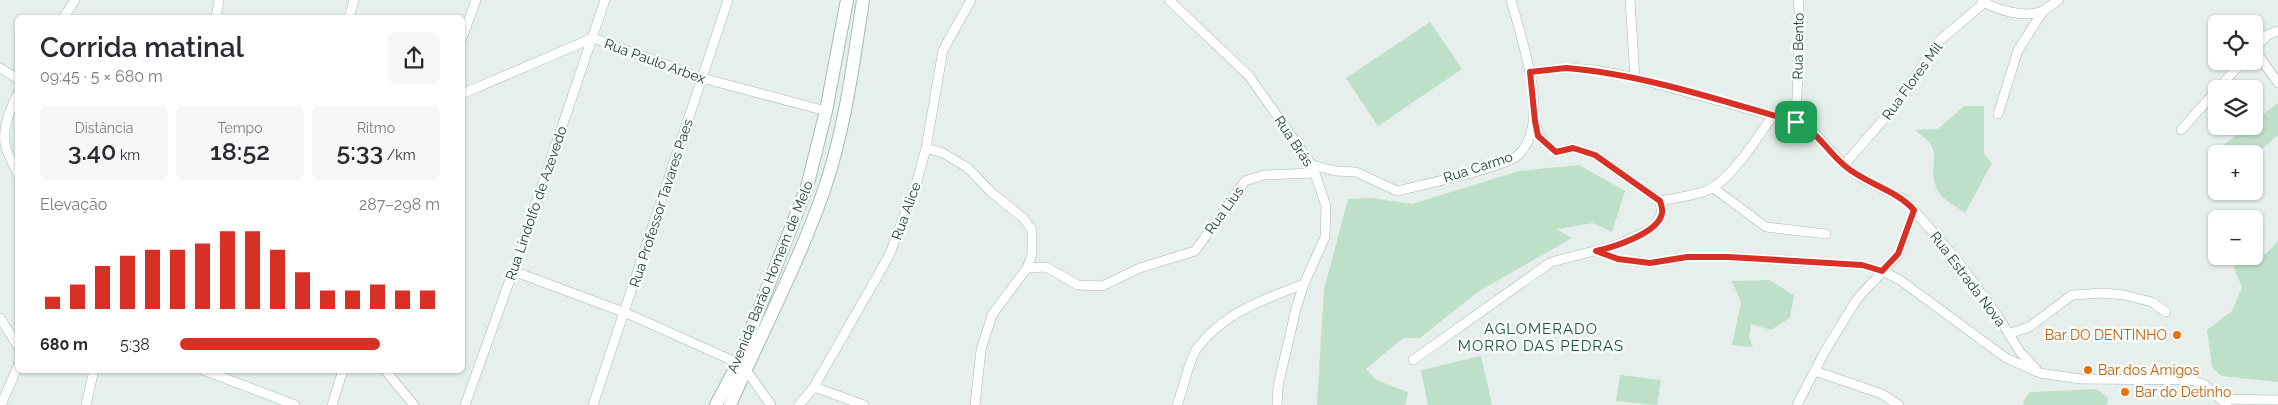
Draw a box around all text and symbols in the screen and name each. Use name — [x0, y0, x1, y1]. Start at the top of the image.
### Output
street label: Rua Bento — [1789, 12, 1807, 80]
map controls — [2208, 15, 2263, 265]
button: locate — [2208, 15, 2263, 70]
text: Corrida matinal — [40, 31, 244, 64]
button: share — [388, 32, 440, 84]
street label: Rua Paulo Arbex — [602, 35, 708, 87]
street label: Rua Flores Mil — [1879, 39, 1945, 123]
text: 09:45 · 5 × 680 m — [40, 67, 163, 86]
button: layers — [2208, 80, 2263, 135]
pin — [1775, 101, 1817, 143]
icon: arrive — [1782, 108, 1810, 136]
street label: Rua Brás — [1271, 113, 1317, 169]
street label: Rua Professor Tavares Paes — [626, 117, 696, 289]
text: Distância — [75, 120, 133, 136]
text: Tempo — [217, 120, 263, 136]
text: Ritmo — [357, 120, 395, 136]
street label: Rua Lindolfo de Azevedo — [502, 124, 570, 282]
text: 3.40 — [68, 136, 116, 166]
text: 18:52 — [210, 136, 270, 166]
text: 5:33 — [336, 136, 383, 166]
button: + — [2208, 145, 2263, 200]
text: km — [116, 147, 140, 163]
text: /km — [383, 147, 416, 163]
street label: Rua Carmo — [1441, 148, 1515, 186]
street label: Avenida Barão Homem de Melo — [724, 179, 816, 375]
street label: Rua Alice — [888, 180, 924, 242]
street label: Rua Lius — [1201, 183, 1247, 237]
text: Elevação — [40, 195, 107, 214]
text: 287–298 m — [359, 195, 440, 214]
button: − — [2208, 210, 2263, 265]
street label: Rua Estrada Nova — [1927, 228, 2009, 330]
district label: AGLOMERADO MORRO DAS PEDRAS — [1458, 320, 1624, 355]
place label: Bar DO DENTINHO — [2045, 327, 2167, 343]
marker: Bar DO DENTINHO — [2171, 329, 2183, 341]
text: 680 m — [40, 335, 88, 354]
text: 5:38 — [120, 335, 150, 354]
place label: Bar dos Amigos — [2098, 362, 2199, 378]
marker: Bar dos Amigos — [2082, 364, 2094, 376]
place label: Bar do Detinho — [2135, 384, 2231, 400]
marker: Bar do Detinho — [2119, 386, 2131, 398]

